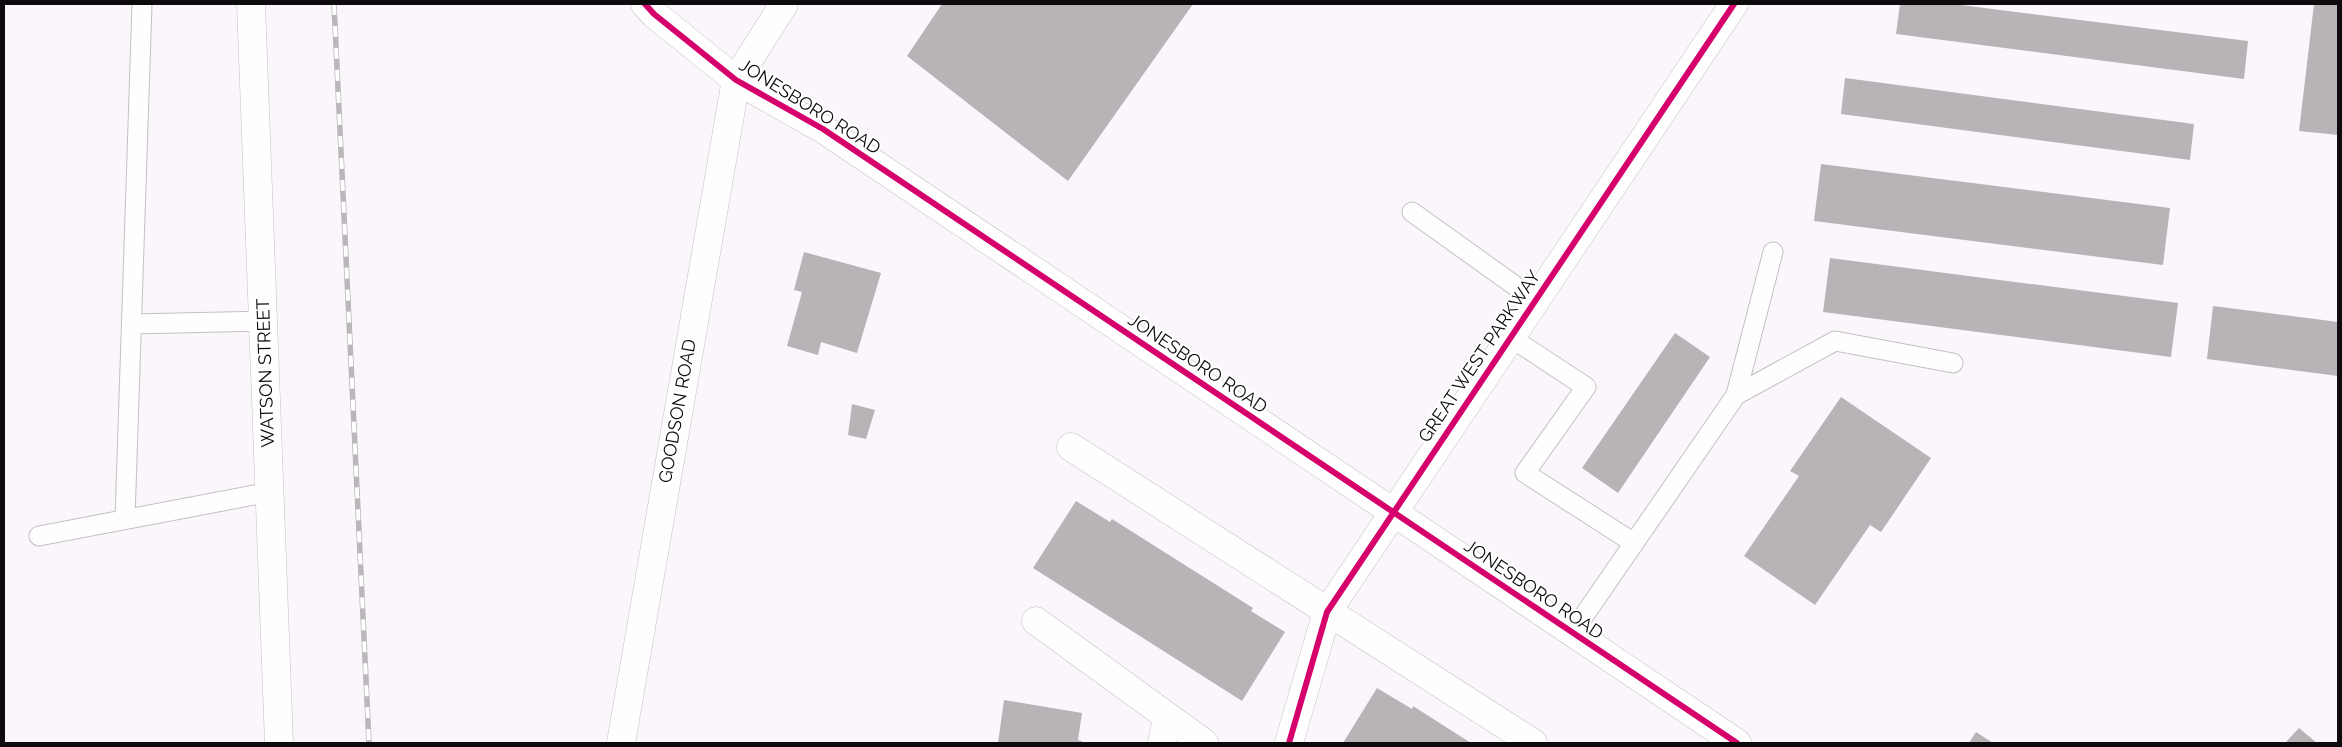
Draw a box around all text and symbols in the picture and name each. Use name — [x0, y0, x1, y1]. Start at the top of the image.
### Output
street label: JONESBORO ROAD — [735, 54, 885, 158]
street label: GREAT WEST PARKWAY — [1414, 266, 1545, 446]
street label: WATSON STREET — [252, 298, 278, 448]
street label: JONESBORO ROAD — [1125, 309, 1272, 417]
street label: GOODSON ROAD — [654, 337, 700, 485]
street label: JONESBORO ROAD — [1461, 535, 1608, 643]

